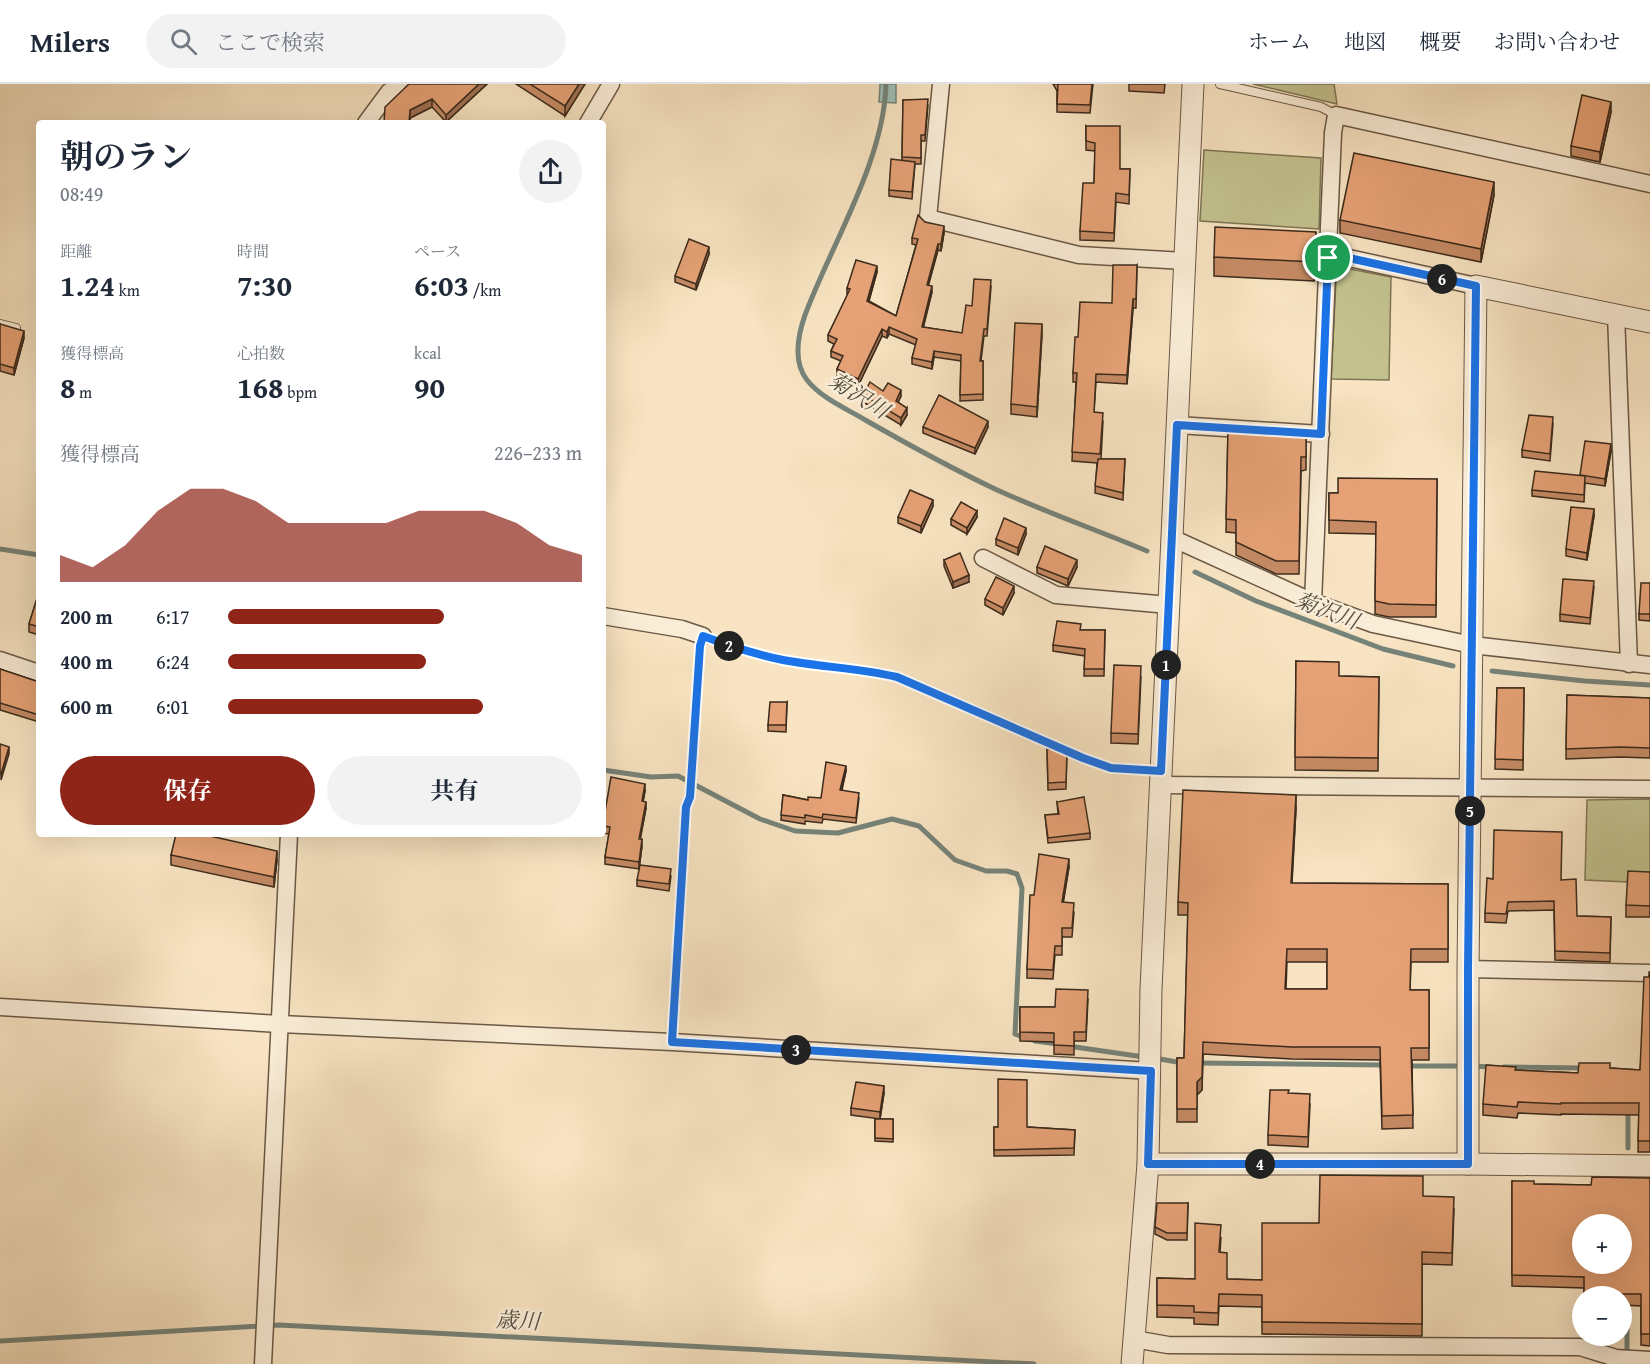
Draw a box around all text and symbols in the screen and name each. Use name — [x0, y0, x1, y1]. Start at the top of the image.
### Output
search box — [146, 14, 566, 68]
text: Milers — [30, 21, 110, 62]
icon: search — [167, 25, 200, 58]
text: ここで検索 — [215, 26, 325, 58]
text: ホーム — [1248, 26, 1311, 57]
text: 地図 — [1344, 26, 1386, 57]
text: 概要 — [1419, 26, 1461, 57]
text: お問い合わせ — [1494, 26, 1620, 57]
text: 朝のラン — [60, 132, 192, 180]
button: share — [519, 140, 582, 203]
text: 08:49 — [60, 179, 103, 208]
pin — [1302, 232, 1353, 283]
text: 距離 — [60, 239, 92, 263]
text: 時間 — [237, 239, 269, 263]
text: ペース — [414, 239, 461, 263]
icon: arrive — [1311, 241, 1344, 274]
text: 1.24 — [60, 263, 115, 307]
text: 7:30 — [237, 263, 292, 307]
text: 6:03 — [414, 263, 469, 307]
pin: 6 — [1427, 264, 1457, 294]
text: 6 — [1438, 267, 1446, 291]
text: km — [115, 278, 140, 302]
text: /km — [469, 278, 501, 302]
text: 獲得標高 — [60, 341, 124, 365]
text: 心拍数 — [237, 341, 285, 365]
text: kcal — [414, 341, 441, 365]
water label: 菊沢川 — [823, 364, 897, 427]
text: 8 — [60, 365, 76, 409]
text: 168 — [237, 365, 284, 409]
text: 90 — [414, 365, 445, 409]
text: m — [76, 380, 92, 404]
text: bpm — [284, 380, 317, 404]
text: 226–233 m — [494, 438, 582, 467]
text: 獲得標高 — [60, 439, 140, 468]
water label: 菊沢川 — [1290, 583, 1365, 637]
text: 200 m — [60, 602, 113, 631]
text: 6:17 — [156, 602, 190, 631]
pin: 2 — [714, 631, 744, 661]
text: 2 — [725, 634, 733, 658]
text: 400 m — [60, 647, 113, 676]
text: 6:24 — [156, 647, 190, 676]
pin: 1 — [1151, 650, 1181, 680]
text: 1 — [1162, 653, 1170, 677]
text: 600 m — [60, 692, 113, 721]
text: 6:01 — [156, 692, 190, 721]
button: 保存 — [60, 756, 315, 825]
button: 共有 — [327, 756, 582, 825]
pin: 5 — [1455, 796, 1485, 826]
text: 5 — [1466, 799, 1474, 823]
pin: 3 — [781, 1035, 811, 1065]
text: 3 — [792, 1038, 800, 1062]
pin: 4 — [1245, 1149, 1275, 1179]
text: 4 — [1256, 1152, 1264, 1176]
map controls — [1572, 1214, 1632, 1346]
button: + — [1572, 1214, 1632, 1274]
button: − — [1572, 1286, 1632, 1346]
water label: 歳川 — [495, 1303, 543, 1337]

